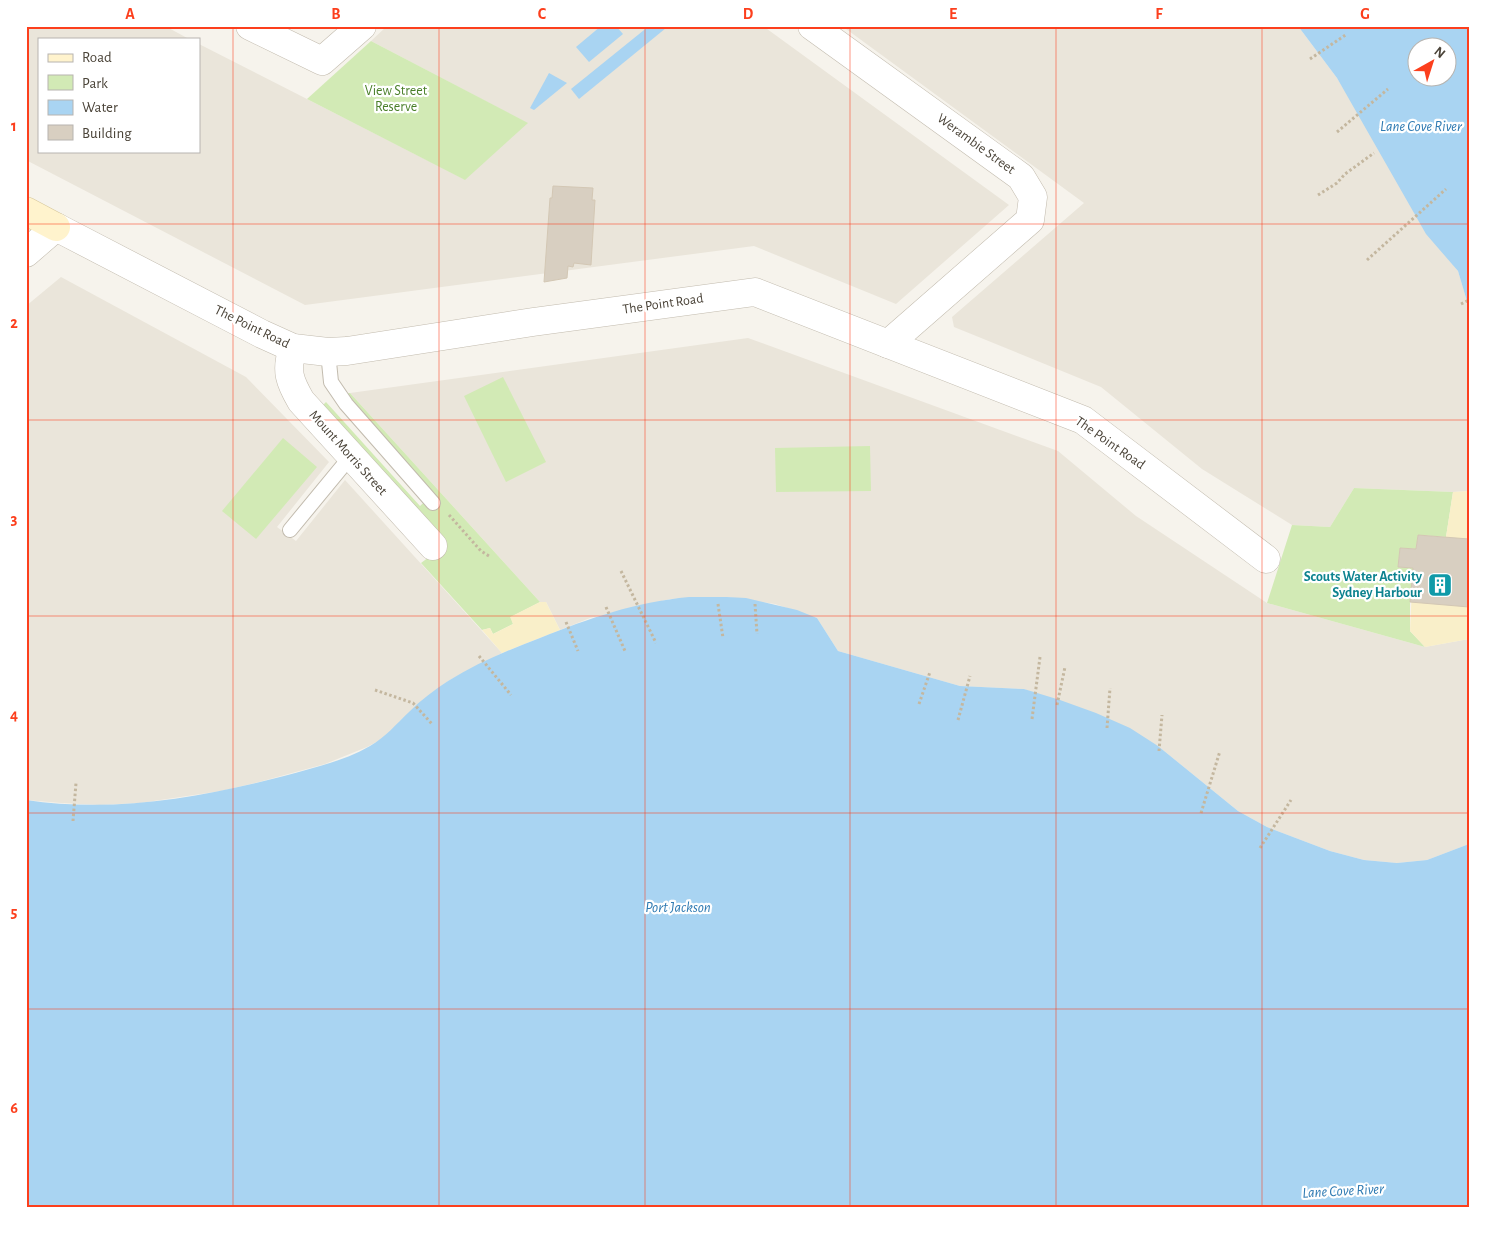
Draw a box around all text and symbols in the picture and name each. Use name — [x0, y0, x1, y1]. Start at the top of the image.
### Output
text: A — [125, 6, 135, 22]
text: B — [331, 6, 341, 22]
text: C — [538, 6, 547, 22]
text: D — [743, 6, 754, 22]
text: E — [949, 6, 957, 22]
text: F — [1155, 6, 1163, 22]
text: G — [1360, 6, 1370, 22]
legend — [38, 38, 200, 152]
north arrow — [1408, 38, 1458, 88]
text: N — [1431, 44, 1448, 61]
text: Road — [82, 50, 112, 65]
text: Park — [82, 76, 108, 91]
park label: View Street Reserve — [365, 84, 428, 114]
text: Water — [82, 100, 118, 115]
street label: Werambie Street — [934, 111, 1018, 177]
text: 1 — [11, 118, 17, 134]
water label: Lane Cove River — [1380, 119, 1463, 134]
text: Building — [82, 126, 132, 141]
street label: The Point Road — [622, 291, 704, 317]
street label: The Point Road — [212, 303, 292, 351]
text: 2 — [10, 315, 18, 331]
street label: Mount Morris Street — [306, 408, 390, 499]
street label: The Point Road — [1073, 414, 1147, 472]
text: 3 — [11, 511, 18, 527]
place label: Scouts Water Activity Sydney Harbour — [1304, 570, 1423, 600]
building icon: Scouts Water Activity Sydney Harbour — [1427, 572, 1453, 598]
text: 4 — [10, 707, 18, 723]
water label: Port Jackson — [645, 900, 711, 915]
text: 5 — [11, 904, 18, 920]
text: 6 — [10, 1100, 18, 1116]
water label: Lane Cove River — [1302, 1181, 1385, 1201]

